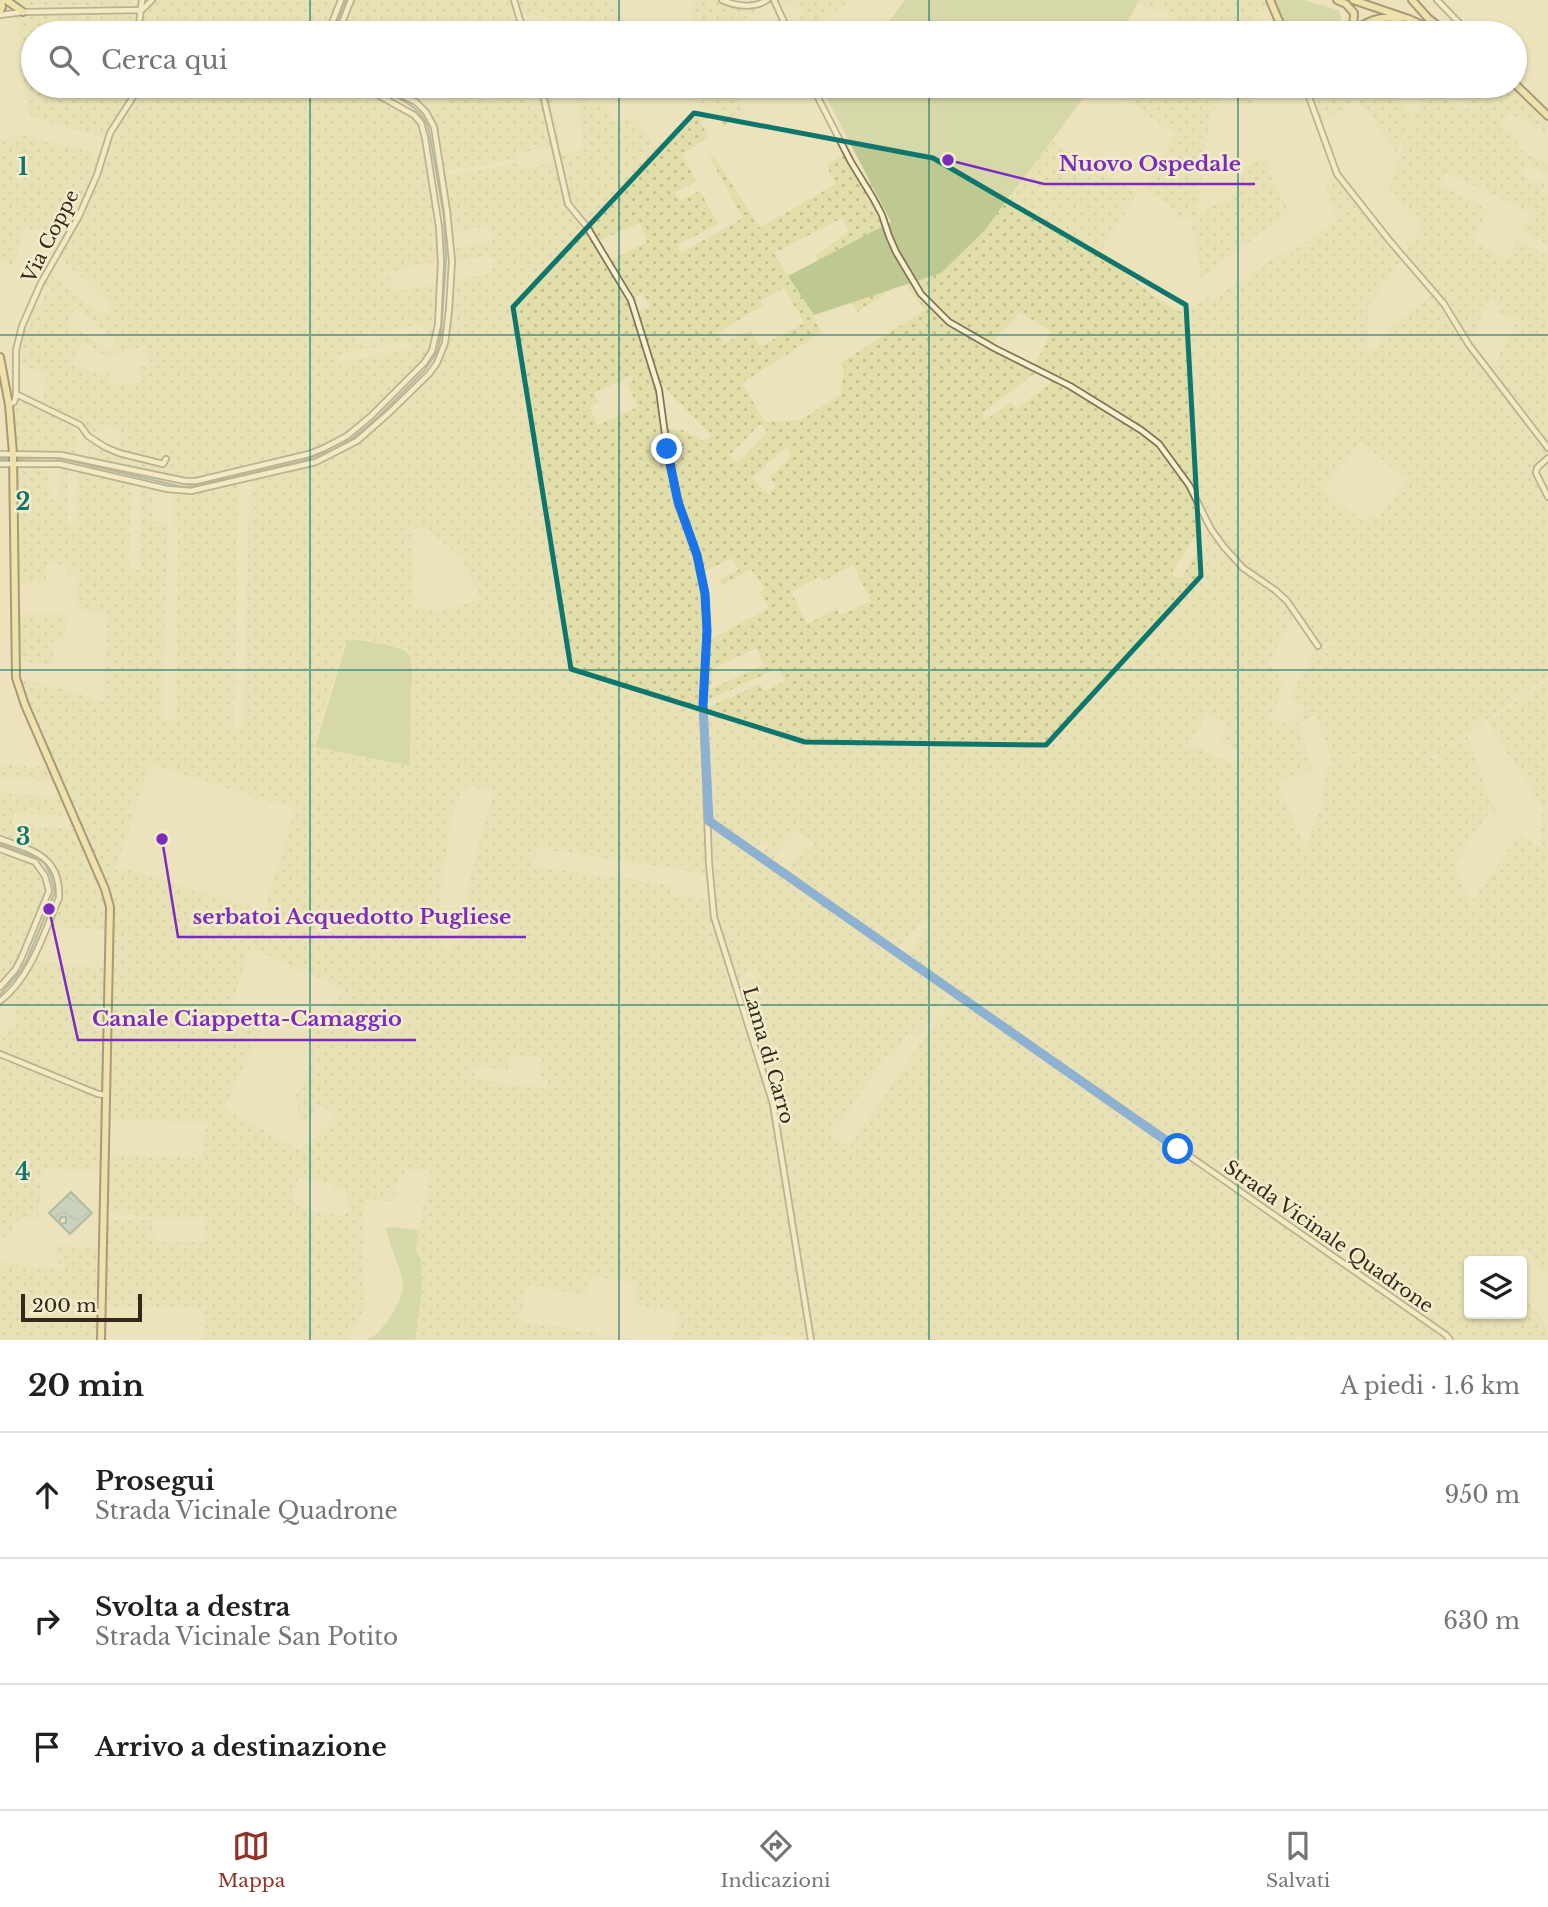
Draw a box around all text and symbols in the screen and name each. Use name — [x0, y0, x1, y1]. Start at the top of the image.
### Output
search box — [21, 21, 1527, 98]
icon: search — [45, 41, 83, 79]
text: Cerca qui — [101, 44, 228, 76]
callout: Nuovo Ospedale — [1044, 142, 1255, 184]
text: Nuovo Ospedale — [1059, 151, 1241, 177]
text: 1 — [18, 153, 28, 181]
street label: Via Coppe — [17, 186, 84, 287]
route end — [651, 433, 682, 464]
text: 2 — [16, 488, 30, 516]
text: 3 — [16, 823, 30, 851]
callout: serbatoi Acquedotto Pugliese — [178, 895, 526, 937]
text: serbatoi Acquedotto Pugliese — [193, 904, 511, 930]
street label: Lama di Carro — [738, 984, 799, 1126]
callout: Canale Ciappetta-Camaggio — [78, 998, 416, 1040]
text: Canale Ciappetta-Camaggio — [92, 1006, 402, 1032]
route start — [1162, 1133, 1193, 1164]
street label: Strada Vicinale Quadrone — [1220, 1155, 1438, 1318]
text: 4 — [15, 1158, 31, 1186]
map controls — [1464, 1256, 1527, 1319]
button: layers — [1464, 1256, 1527, 1319]
scale bar — [21, 1291, 142, 1323]
text: 200 m — [32, 1294, 97, 1317]
text: 20 min — [28, 1367, 144, 1404]
text: A piedi · 1.6 km — [1341, 1372, 1520, 1400]
text: Prosegui — [95, 1465, 215, 1497]
icon: ahead — [28, 1476, 66, 1514]
text: 950 m — [1444, 1481, 1520, 1509]
text: Strada Vicinale Quadrone — [95, 1497, 398, 1525]
text: Svolta a destra — [95, 1591, 291, 1623]
icon: right — [28, 1602, 66, 1640]
text: 630 m — [1443, 1607, 1520, 1635]
text: Strada Vicinale San Potito — [95, 1623, 398, 1651]
icon: arrive — [28, 1728, 66, 1766]
text: Arrivo a destinazione — [95, 1731, 387, 1763]
tab: Mappa — [218, 1827, 285, 1892]
tab: Indicazioni — [721, 1827, 831, 1892]
tab: Salvati — [1266, 1827, 1330, 1892]

